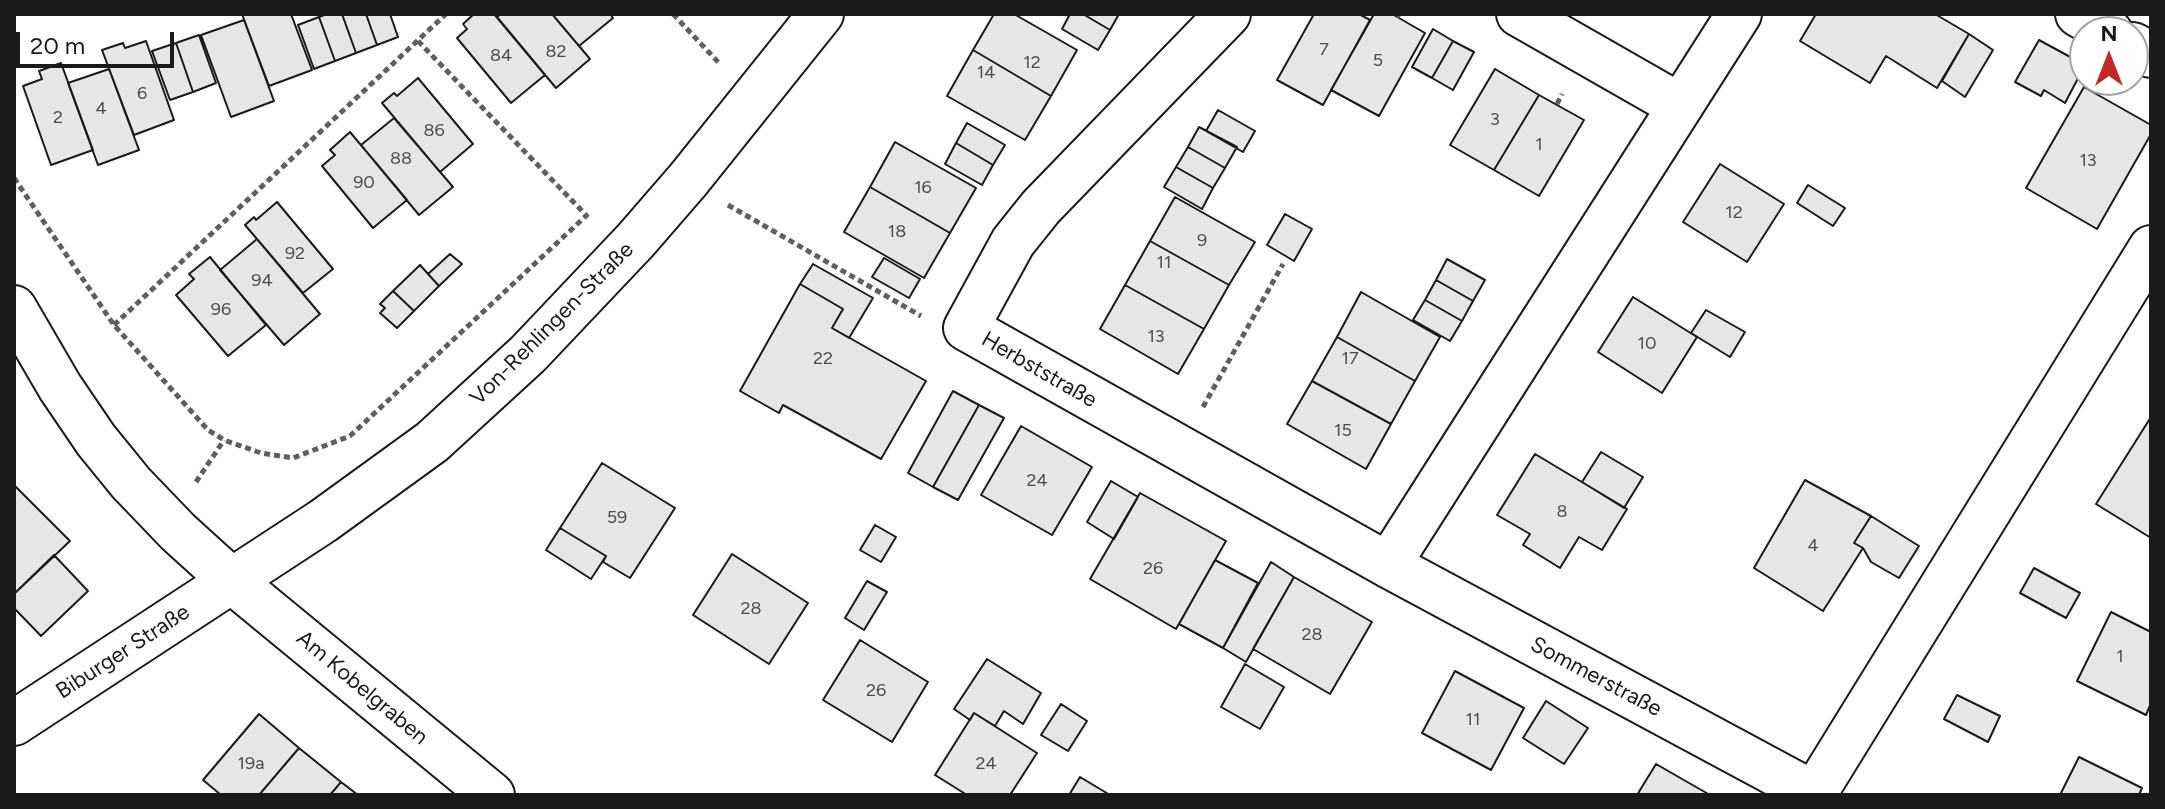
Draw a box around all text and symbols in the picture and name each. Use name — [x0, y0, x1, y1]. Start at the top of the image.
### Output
scale bar — [20, 16, 178, 66]
north arrow — [2069, 16, 2149, 96]
text: N — [2100, 20, 2118, 47]
text: 20 m — [30, 31, 85, 60]
house number: 7 — [1319, 39, 1329, 61]
house number: 82 — [545, 41, 567, 63]
house number: 84 — [490, 45, 512, 67]
house number: 5 — [1373, 50, 1383, 72]
house number: 12 — [1023, 52, 1041, 74]
house number: 14 — [977, 62, 995, 84]
house number: 6 — [137, 83, 147, 105]
house number: 4 — [95, 98, 107, 120]
house number: 2 — [53, 107, 63, 129]
house number: 3 — [1490, 109, 1500, 131]
house number: 86 — [423, 120, 445, 142]
house number: 1 — [1535, 134, 1543, 156]
house number: 88 — [390, 148, 412, 170]
house number: 13 — [2079, 150, 2097, 172]
house number: 90 — [353, 172, 375, 194]
house number: 16 — [914, 177, 932, 199]
house number: 12 — [1725, 202, 1743, 224]
house number: 18 — [888, 221, 906, 243]
house number: 9 — [1197, 230, 1207, 252]
street label: Von-Rehlingen-Straße — [465, 237, 639, 411]
house number: 92 — [285, 243, 305, 265]
house number: 11 — [1157, 252, 1171, 274]
house number: 94 — [251, 270, 273, 292]
house number: 96 — [211, 299, 231, 321]
street label: Herbststraße — [977, 326, 1101, 414]
house number: 13 — [1147, 326, 1165, 348]
house number: 10 — [1638, 333, 1656, 355]
house number: 22 — [813, 348, 833, 370]
house number: 17 — [1341, 348, 1359, 370]
house number: 15 — [1334, 420, 1352, 442]
house number: 24 — [1026, 470, 1048, 492]
house number: 8 — [1556, 501, 1568, 523]
house number: 59 — [607, 507, 627, 529]
house number: 4 — [1807, 535, 1819, 557]
house number: 26 — [1143, 558, 1163, 580]
house number: 28 — [740, 598, 762, 620]
street label: Biburger Straße — [51, 599, 195, 705]
house number: 28 — [1301, 624, 1323, 646]
street label: Am Kobelgraben — [291, 625, 433, 751]
street label: Sommerstraße — [1526, 631, 1666, 723]
house number: 1 — [2116, 646, 2124, 668]
house number: 26 — [866, 680, 886, 702]
house number: 11 — [1466, 709, 1480, 731]
house number: 19a — [238, 753, 264, 775]
house number: 24 — [975, 753, 997, 775]

